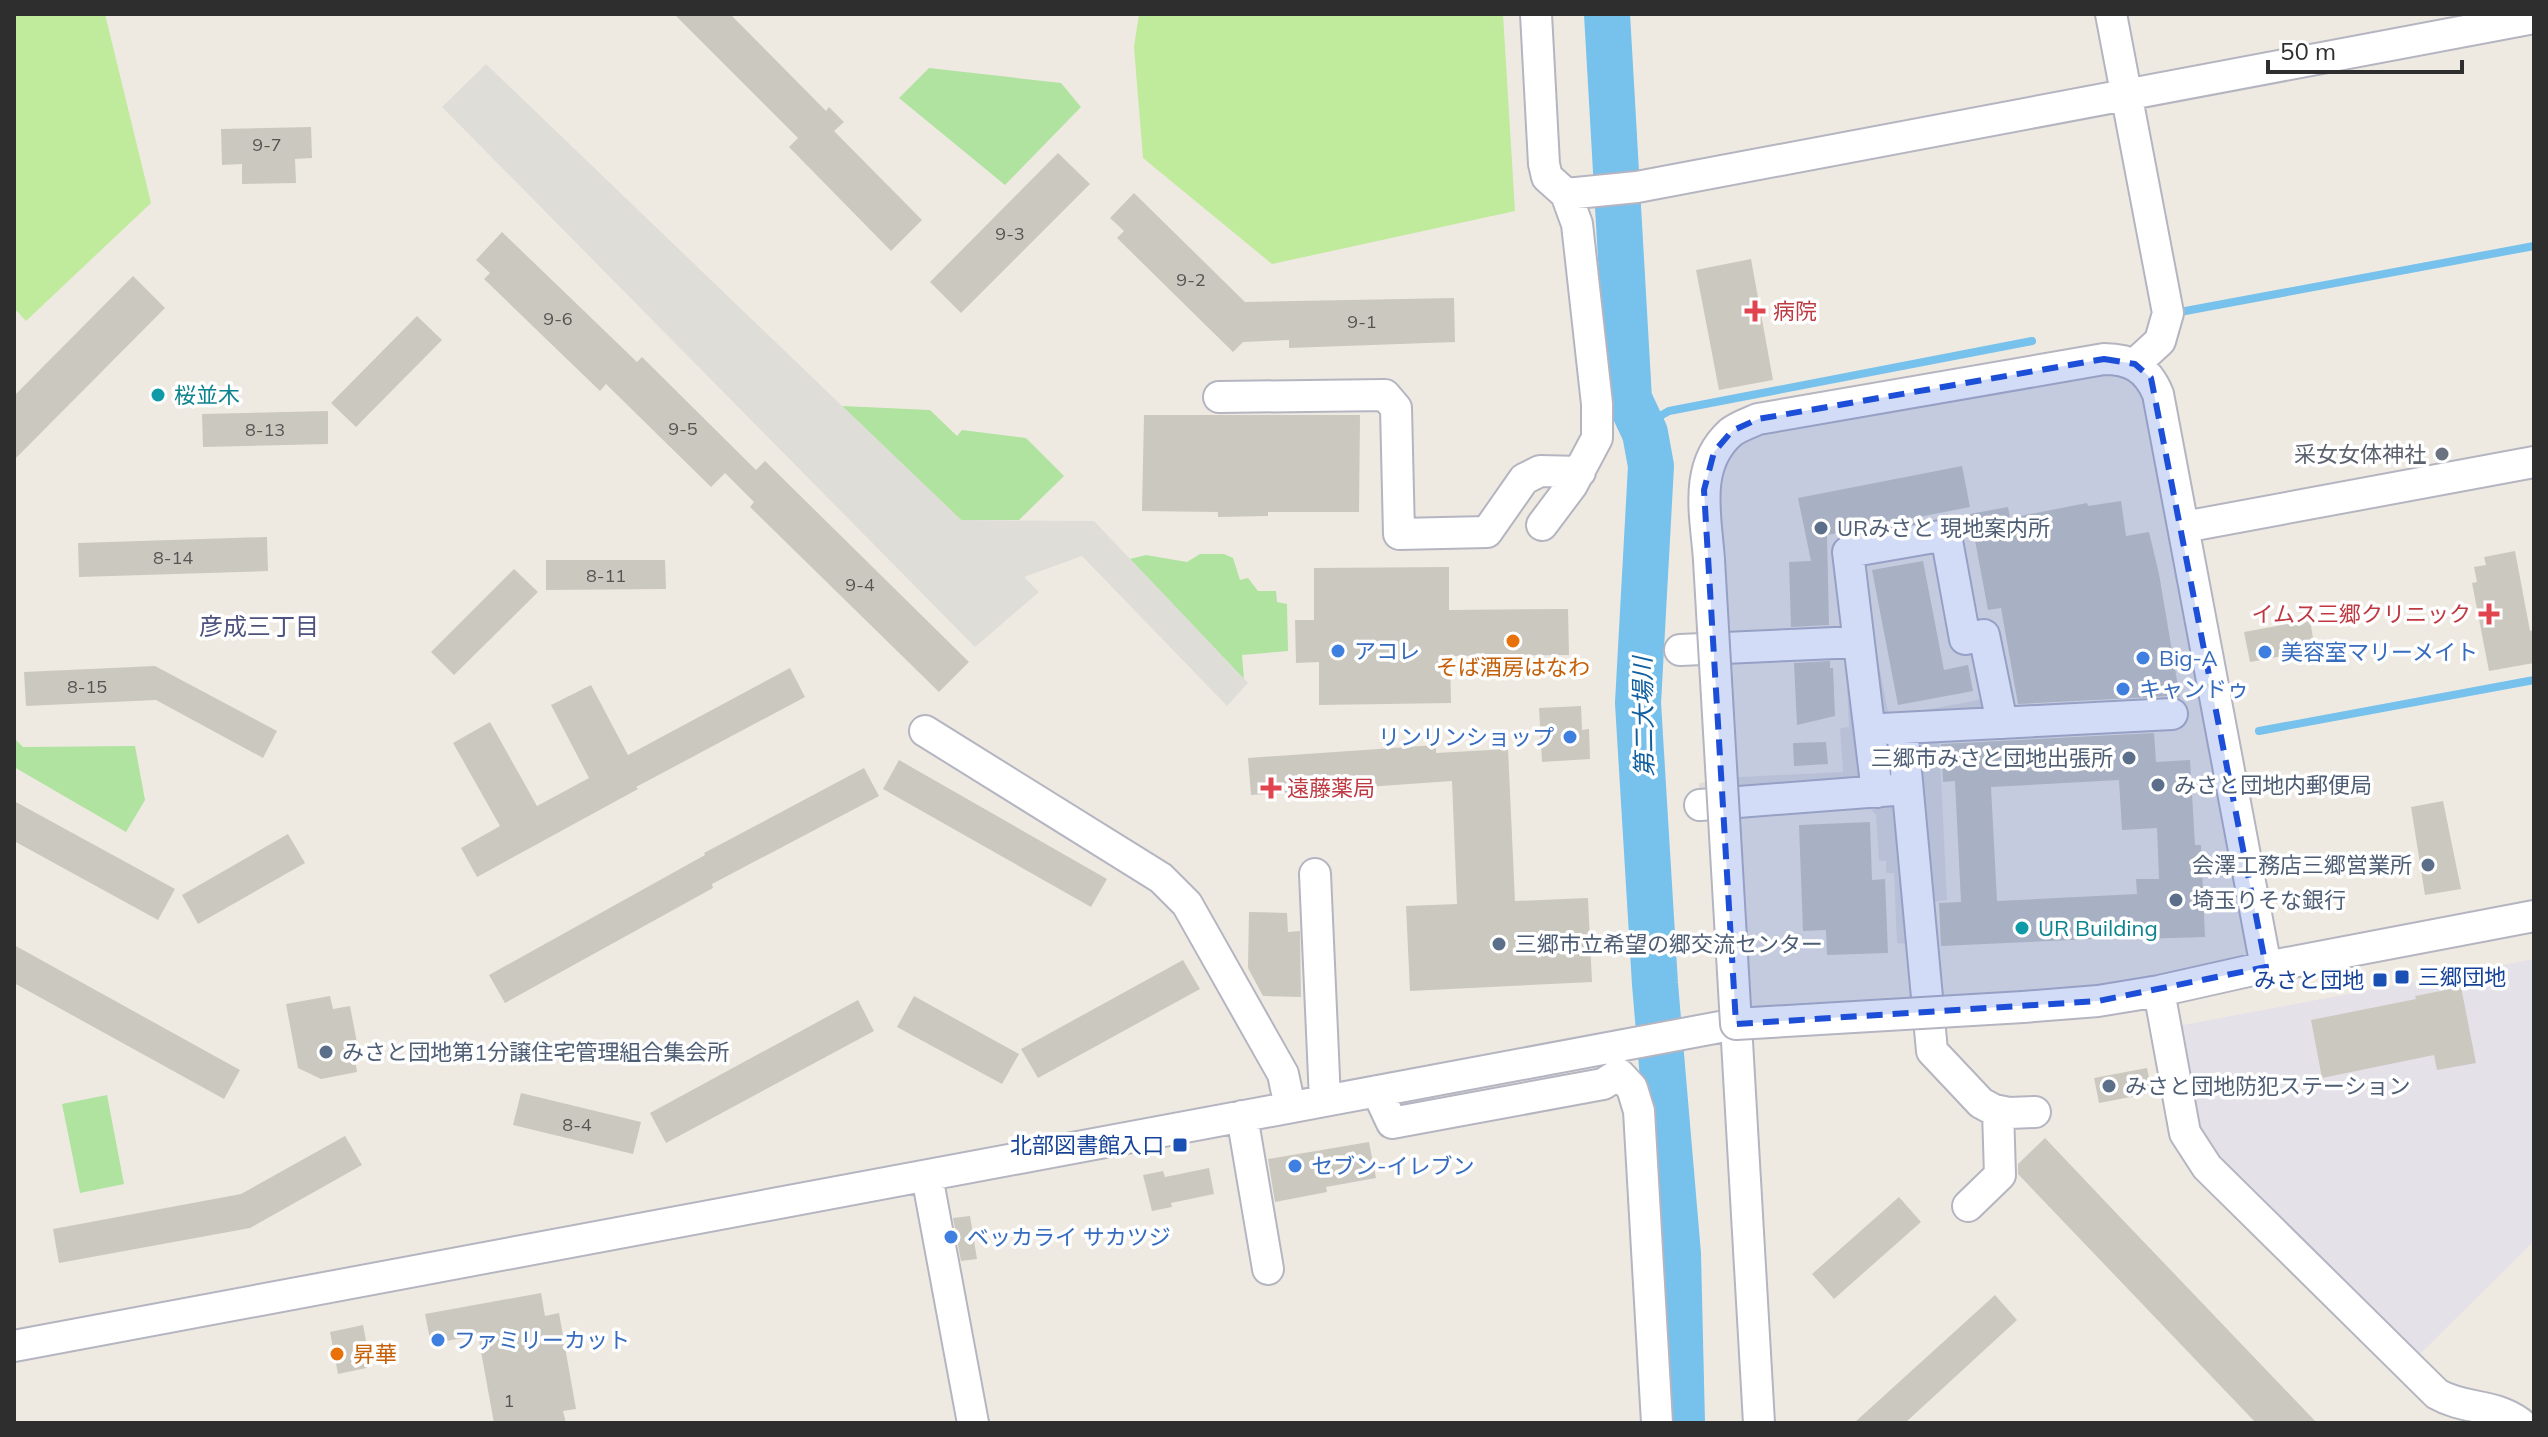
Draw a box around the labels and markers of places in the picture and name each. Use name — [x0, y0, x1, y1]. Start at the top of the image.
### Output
place label: 病院 — [1773, 297, 1817, 325]
marker: 病院 — [1744, 300, 1766, 322]
place label: 桜並木 — [174, 381, 240, 409]
marker: 桜並木 — [149, 386, 167, 404]
place label: 采女女体神社 — [2294, 440, 2426, 468]
marker: 采女女体神社 — [2433, 445, 2451, 463]
place label: URみさと 現地案内所 — [1837, 514, 2050, 542]
marker: URみさと 現地案内所 — [1812, 519, 1830, 537]
place label: イムス三郷クリニック — [2251, 600, 2471, 628]
marker: イムス三郷クリニック — [2478, 603, 2500, 625]
marker: そば酒房はなわ — [1504, 632, 1522, 650]
place label: アコレ — [1354, 637, 1420, 665]
place label: 美容室マリーメイト — [2281, 638, 2478, 666]
marker: アコレ — [1329, 642, 1347, 660]
marker: 美容室マリーメイト — [2256, 643, 2274, 661]
place label: Big-A — [2159, 644, 2218, 672]
marker: Big-A — [2134, 649, 2152, 667]
place label: そば酒房はなわ — [1436, 653, 1590, 681]
place label: キャンドゥ — [2139, 675, 2249, 703]
marker: キャンドゥ — [2114, 680, 2132, 698]
place label: リンリンショップ — [1378, 723, 1554, 751]
marker: リンリンショップ — [1561, 728, 1579, 746]
place label: 三郷市みさと団地出張所 — [1871, 744, 2113, 772]
marker: 三郷市みさと団地出張所 — [2120, 749, 2138, 767]
place label: みさと団地内郵便局 — [2174, 771, 2372, 799]
place label: 遠藤薬局 — [1287, 774, 1375, 802]
marker: みさと団地内郵便局 — [2149, 776, 2167, 794]
marker: 遠藤薬局 — [1262, 779, 1280, 797]
place label: 会澤工務店三郷営業所 — [2192, 851, 2412, 879]
marker: 会澤工務店三郷営業所 — [2419, 856, 2437, 874]
place label: 埼玉りそな銀行 — [2192, 886, 2346, 914]
marker: 埼玉りそな銀行 — [2167, 891, 2185, 909]
place label: UR Building — [2038, 914, 2158, 942]
marker: UR Building — [2013, 919, 2031, 937]
place label: 三郷市立希望の郷交流センター — [1515, 930, 1823, 958]
marker: 三郷市立希望の郷交流センター — [1490, 935, 1508, 953]
place label: 三郷団地 — [2418, 963, 2506, 991]
place label: みさと団地 — [2254, 966, 2364, 994]
marker: 三郷団地 — [2393, 968, 2411, 986]
marker: みさと団地 — [2371, 971, 2389, 989]
place label: みさと団地第1分譲住宅管理組合集会所 — [342, 1038, 729, 1066]
marker: みさと団地第1分譲住宅管理組合集会所 — [317, 1043, 335, 1061]
place label: みさと団地防犯ステーション — [2125, 1072, 2411, 1100]
marker: みさと団地防犯ステーション — [2100, 1077, 2118, 1095]
place label: 北部図書館入口 — [1010, 1131, 1164, 1159]
marker: 北部図書館入口 — [1171, 1136, 1189, 1154]
place label: セブン-イレブン — [1311, 1152, 1474, 1180]
marker: セブン-イレブン — [1286, 1157, 1304, 1175]
place label: ベッカライ サカツジ — [967, 1223, 1171, 1251]
marker: ベッカライ サカツジ — [942, 1228, 960, 1246]
place label: ファミリーカット — [454, 1326, 630, 1354]
marker: ファミリーカット — [429, 1331, 447, 1349]
place label: 昇華 — [353, 1340, 397, 1368]
marker: 昇華 — [328, 1345, 346, 1363]

